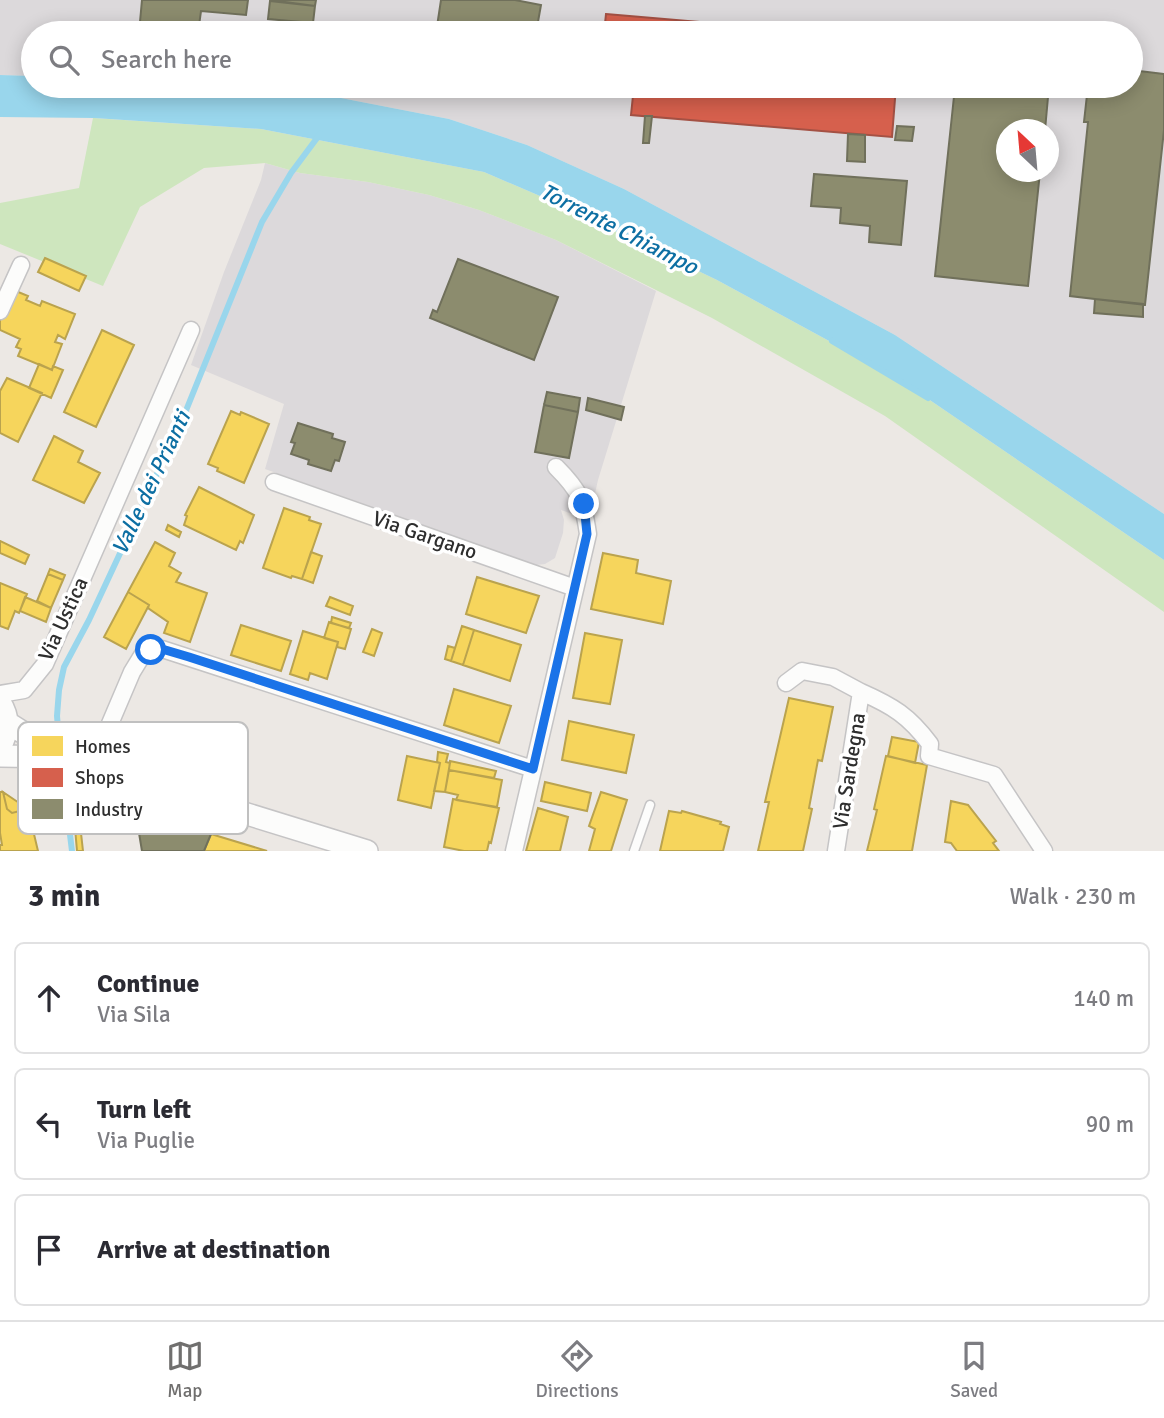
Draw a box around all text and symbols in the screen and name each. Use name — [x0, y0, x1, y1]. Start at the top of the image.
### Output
search box — [21, 21, 1143, 98]
icon: search — [45, 41, 83, 79]
text: Search here — [101, 44, 232, 76]
north arrow — [996, 119, 1059, 182]
water label: Torrente Chiampo — [535, 177, 704, 282]
water label: Valle dei Prianti — [105, 404, 198, 559]
route end — [568, 488, 599, 519]
street label: Via Gargano — [369, 505, 481, 565]
street label: Via Ustica — [32, 573, 94, 665]
route start — [135, 634, 166, 665]
street label: Via Sardegna — [827, 711, 871, 831]
legend — [18, 722, 248, 834]
text: Homes — [75, 735, 131, 759]
text: Shops — [75, 766, 124, 790]
text: Industry — [75, 798, 143, 822]
text: 3 min — [28, 878, 100, 915]
text: Walk · 230 m — [1010, 882, 1136, 911]
text: Continue — [97, 968, 199, 1000]
icon: ahead — [30, 979, 68, 1017]
text: 140 m — [1073, 984, 1134, 1013]
text: Via Sila — [97, 1000, 171, 1029]
text: Turn left — [97, 1094, 191, 1126]
icon: left — [30, 1105, 68, 1143]
text: 90 m — [1086, 1110, 1134, 1139]
text: Via Puglie — [97, 1126, 195, 1155]
icon: arrive — [30, 1231, 68, 1269]
text: Arrive at destination — [97, 1234, 330, 1266]
tab: Map — [166, 1337, 204, 1403]
tab: Directions — [536, 1337, 619, 1403]
tab: Saved — [950, 1337, 998, 1403]

